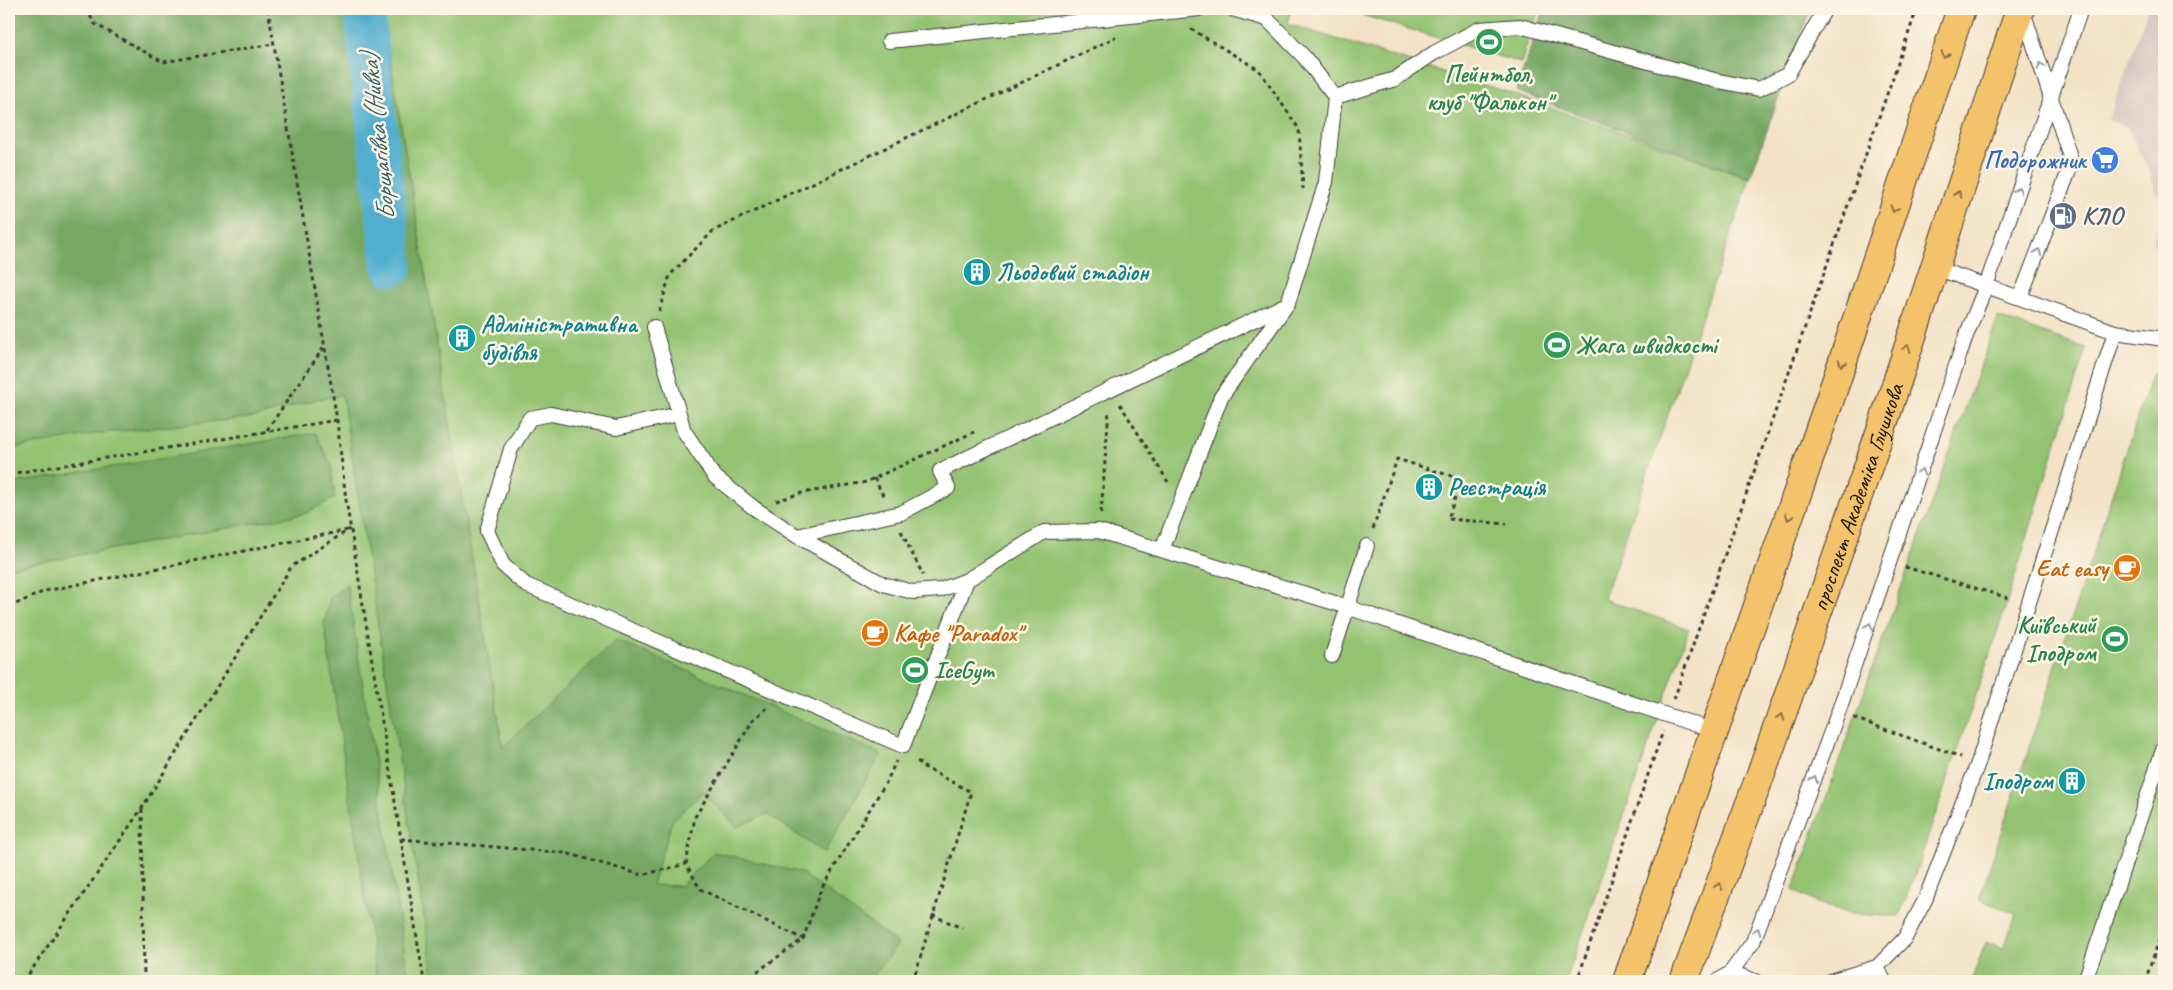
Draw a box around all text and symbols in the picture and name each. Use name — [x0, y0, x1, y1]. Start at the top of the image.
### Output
sports icon: Пейнтбол, клуб "Фалькон" — [1474, 27, 1504, 57]
water label: Борщагівка (Нивка) — [353, 46, 403, 222]
one-way arrow — [1941, 50, 1951, 59]
place label: Пейнтбол, клуб "Фалькон" — [1426, 59, 1557, 117]
one-way arrow — [2037, 62, 2047, 70]
place label: Подорожник — [1984, 145, 2088, 175]
supermarket icon: Подорожник — [2090, 145, 2120, 175]
one-way arrow — [2012, 186, 2022, 195]
one-way arrow — [1952, 190, 1962, 198]
fuel station icon: КЛО — [2048, 201, 2078, 231]
place label: КЛО — [2082, 201, 2125, 231]
one-way arrow — [1889, 204, 1899, 213]
one-way arrow — [2031, 248, 2042, 257]
building icon: Льодовий стадіон — [962, 257, 992, 287]
place label: Льодовий стадіон — [996, 257, 1150, 287]
place label: Адміністративна будівля — [481, 309, 639, 367]
building icon: Адміністративна будівля — [447, 323, 477, 353]
sports icon: Жага швидкості — [1542, 330, 1572, 360]
place label: Жага швидкості — [1576, 330, 1720, 360]
one-way arrow — [1902, 344, 1912, 353]
one-way arrow — [1838, 358, 1848, 367]
street label: проспект Академіка Глушкова — [1804, 378, 1911, 615]
one-way arrow — [1915, 469, 1925, 477]
building icon: Реєстрація — [1414, 472, 1444, 502]
place label: Реєстрація — [1448, 472, 1547, 502]
one-way arrow — [1785, 512, 1795, 520]
place label: Eat easy — [2036, 553, 2111, 583]
cafe icon: Eat easy — [2112, 553, 2142, 583]
place label: Київський Іподром — [2017, 610, 2098, 668]
cafe icon: Кафе "Paradox" — [860, 618, 890, 648]
place label: Кафе "Paradox" — [894, 618, 1027, 648]
one-way arrow — [1863, 622, 1873, 631]
sports icon: Київський Іподром — [2100, 624, 2130, 654]
sports icon: IceGym — [900, 655, 930, 685]
place label: IceGym — [934, 655, 995, 685]
one-way arrow — [1775, 713, 1785, 722]
place label: Іподром — [1983, 766, 2055, 796]
building icon: Іподром — [2057, 766, 2087, 796]
one-way arrow — [1808, 775, 1818, 784]
one-way arrow — [1713, 882, 1723, 891]
one-way arrow — [1751, 928, 1761, 936]

